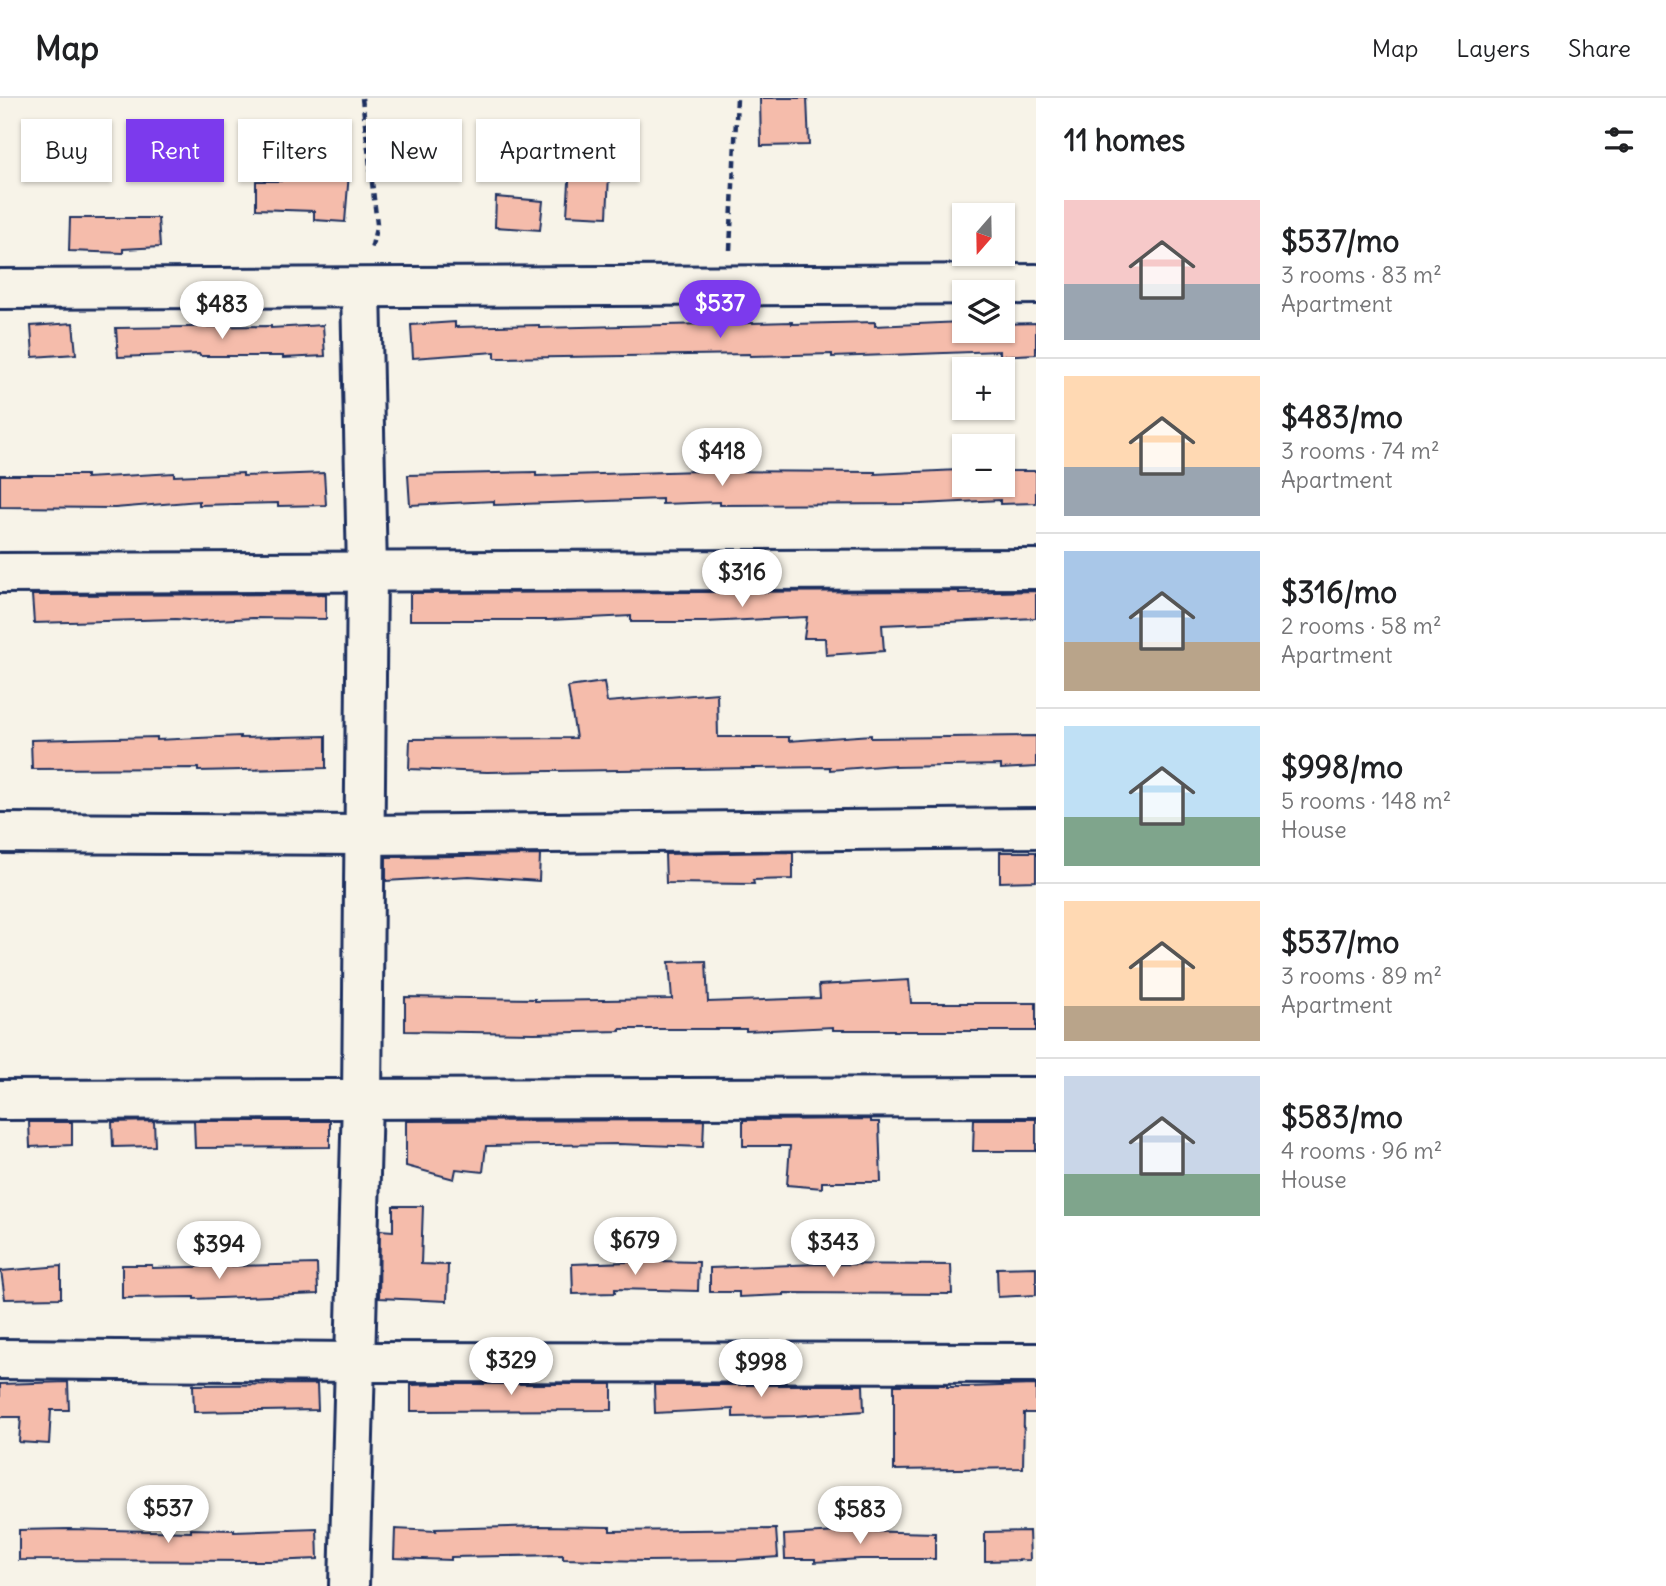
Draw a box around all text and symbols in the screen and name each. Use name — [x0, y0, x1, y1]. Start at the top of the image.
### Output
text: Map — [35, 27, 99, 69]
text: Map — [1372, 33, 1418, 63]
text: Layers — [1456, 33, 1530, 63]
text: Share — [1568, 33, 1631, 63]
chip: Buy — [21, 119, 112, 182]
chip: Rent — [126, 119, 224, 182]
chip: Filters — [238, 119, 352, 182]
chip: New — [366, 119, 462, 182]
chip: Apartment — [476, 119, 640, 182]
text: 11 homes — [1064, 121, 1185, 159]
icon: filters — [1600, 121, 1638, 159]
north arrow — [952, 203, 1015, 266]
map controls — [952, 203, 1015, 497]
text: $537/mo — [1281, 222, 1399, 260]
icon: home — [1120, 228, 1204, 312]
text: 3 rooms · 83 m² — [1281, 260, 1442, 289]
pin: $537 — [679, 280, 761, 340]
button: layers — [952, 280, 1015, 343]
pin: $483 — [181, 282, 263, 341]
text: $537 — [695, 288, 745, 317]
text: $483 — [196, 289, 248, 318]
text: Apartment — [1281, 289, 1393, 318]
button: + — [952, 357, 1015, 420]
text: $483/mo — [1281, 398, 1403, 436]
icon: home — [1120, 404, 1204, 488]
pin: $418 — [681, 428, 763, 488]
button: − — [952, 434, 1015, 497]
text: $418 — [698, 436, 746, 465]
text: 3 rooms · 74 m² — [1281, 436, 1440, 465]
text: Apartment — [1281, 465, 1393, 494]
pin: $316 — [701, 550, 783, 609]
text: $316 — [718, 557, 766, 586]
text: $316/mo — [1281, 573, 1397, 611]
icon: home — [1120, 579, 1204, 663]
text: 2 rooms · 58 m² — [1281, 611, 1442, 640]
text: Apartment — [1281, 640, 1393, 669]
text: $998/mo — [1281, 748, 1403, 786]
icon: home — [1120, 754, 1204, 838]
text: 5 rooms · 148 m² — [1281, 786, 1451, 815]
text: House — [1281, 815, 1347, 844]
text: $537/mo — [1281, 923, 1399, 961]
icon: home — [1120, 929, 1204, 1013]
text: 3 rooms · 89 m² — [1281, 961, 1442, 990]
text: Apartment — [1281, 990, 1393, 1019]
text: $583/mo — [1281, 1098, 1403, 1136]
icon: home — [1120, 1104, 1204, 1188]
text: 4 rooms · 96 m² — [1281, 1136, 1442, 1165]
text: House — [1281, 1165, 1347, 1194]
pin: $679 — [594, 1218, 676, 1277]
pin: $343 — [792, 1220, 874, 1279]
pin: $394 — [178, 1222, 260, 1281]
text: $679 — [610, 1225, 660, 1254]
text: $343 — [807, 1227, 859, 1256]
text: $394 — [193, 1229, 245, 1258]
pin: $329 — [470, 1338, 552, 1397]
pin: $998 — [720, 1340, 802, 1399]
text: $329 — [485, 1345, 537, 1374]
text: $998 — [735, 1347, 787, 1376]
pin: $537 — [127, 1486, 209, 1545]
pin: $583 — [819, 1486, 901, 1546]
text: $537 — [143, 1493, 193, 1522]
text: $583 — [834, 1494, 886, 1523]

